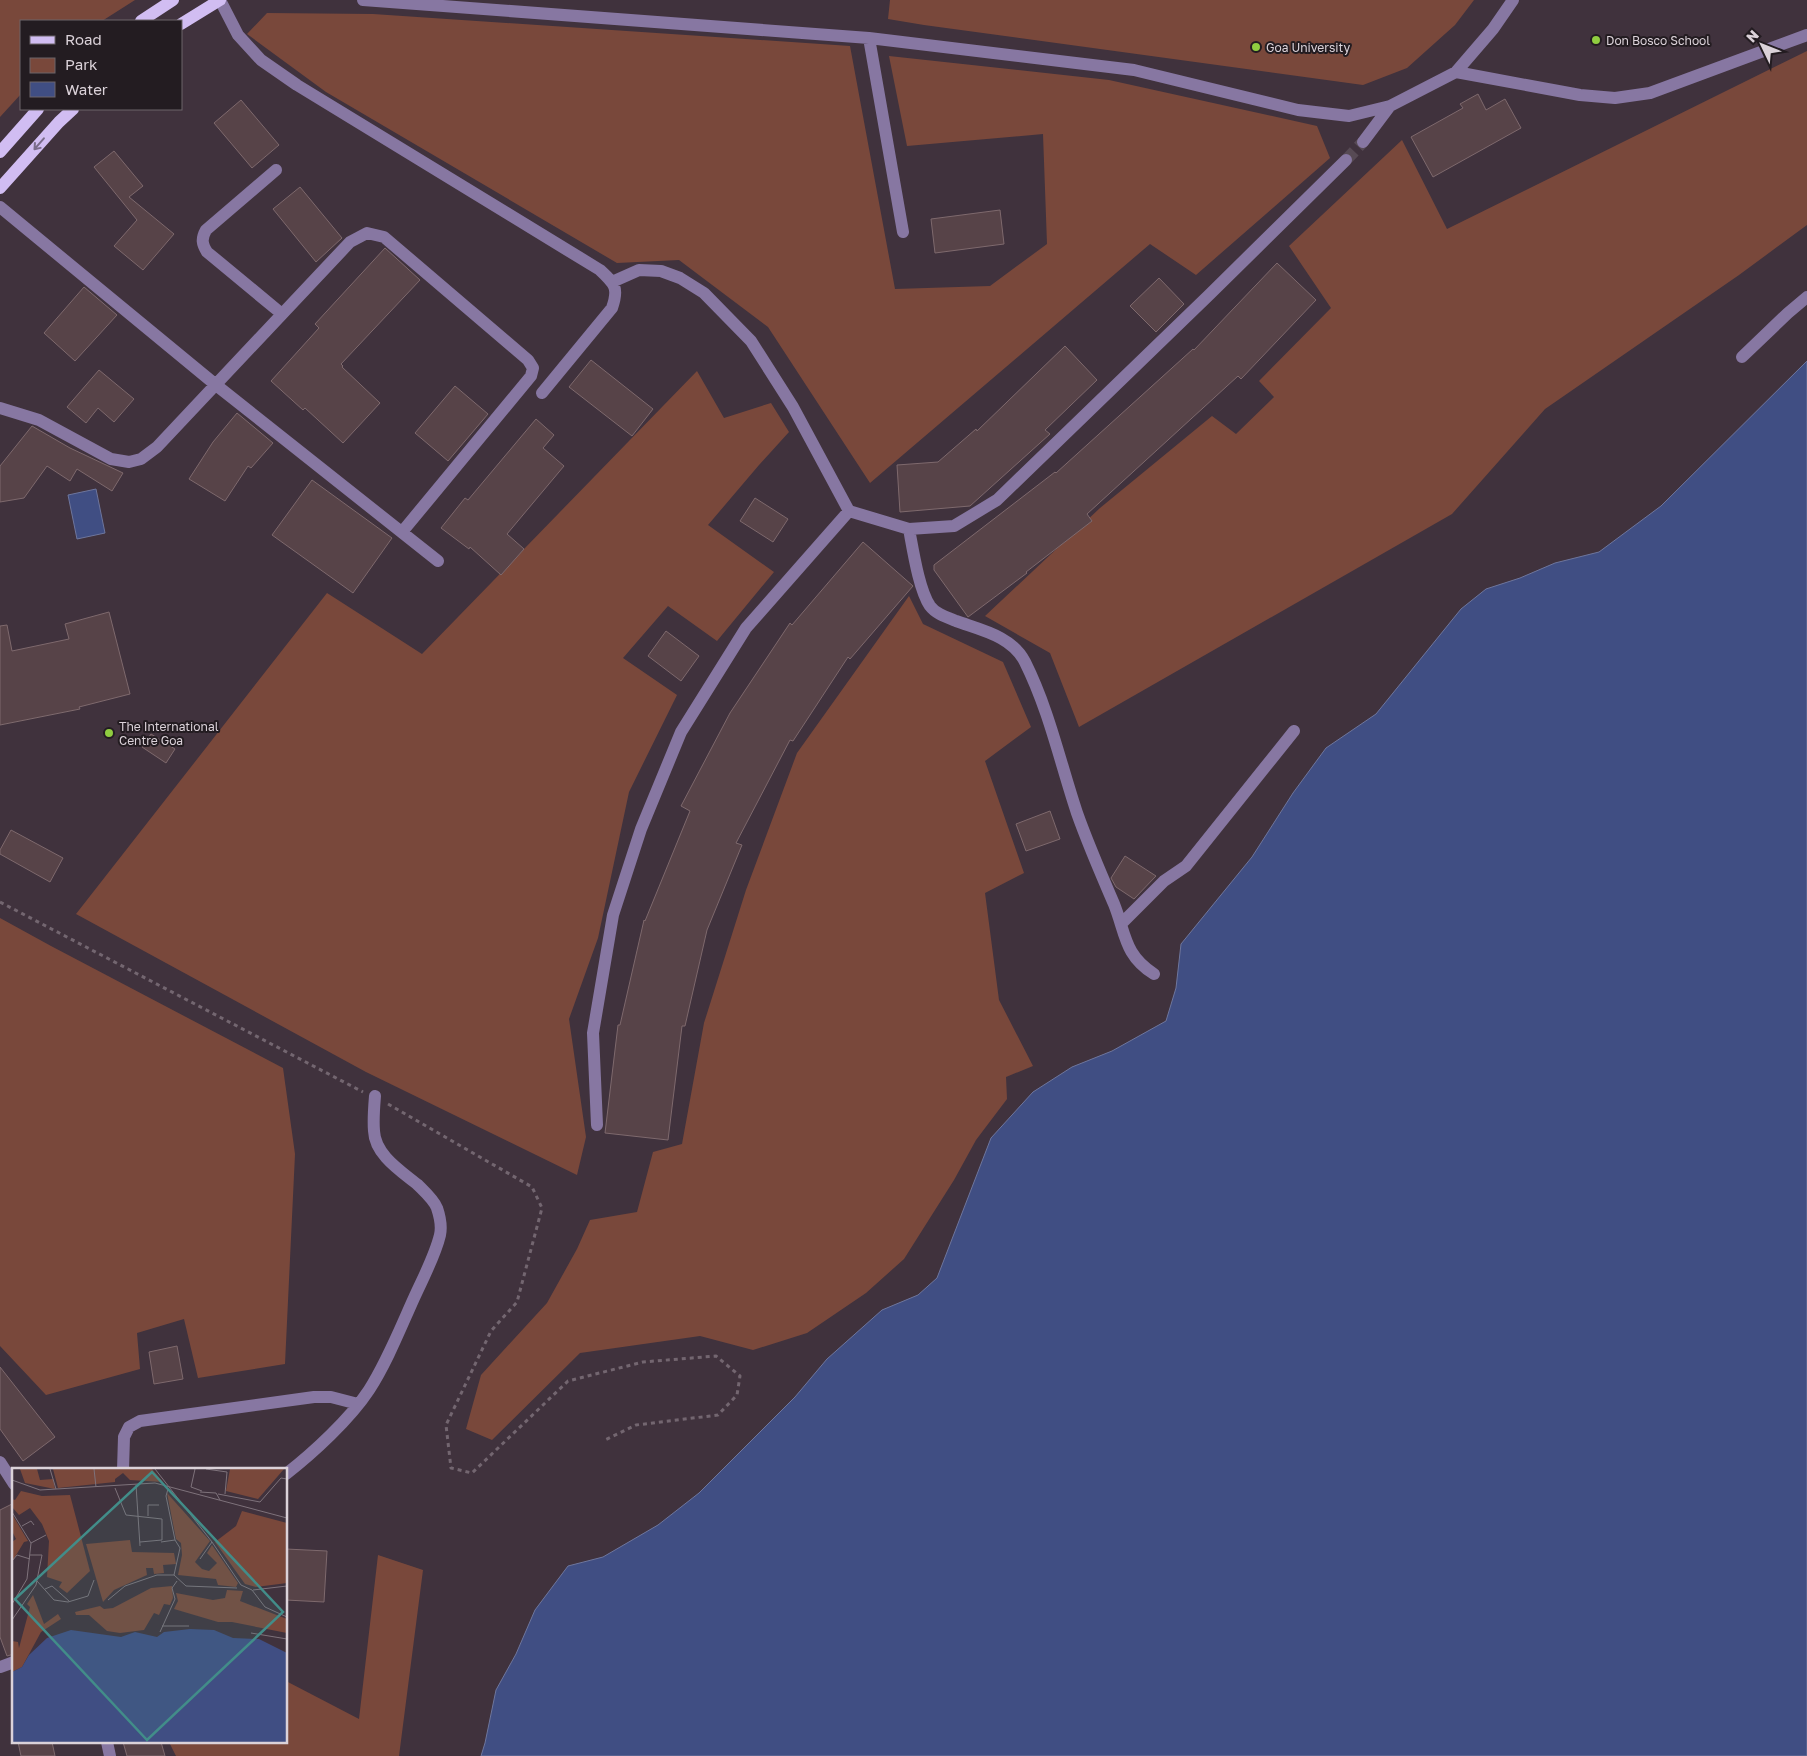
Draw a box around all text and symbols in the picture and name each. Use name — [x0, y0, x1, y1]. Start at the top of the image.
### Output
legend — [20, 20, 182, 110]
north arrow — [1737, 20, 1787, 70]
text: N — [1742, 26, 1762, 45]
text: Road — [65, 30, 102, 48]
place label: Don Bosco School — [1606, 33, 1710, 48]
marker: Don Bosco School — [1590, 34, 1602, 46]
place label: Goa University — [1266, 40, 1351, 55]
marker: Goa University — [1250, 41, 1262, 53]
text: Park — [65, 55, 98, 73]
text: Water — [65, 80, 108, 98]
one-way arrow — [33, 137, 45, 150]
place label: The International Centre Goa — [119, 719, 219, 748]
marker: The International Centre Goa — [103, 727, 115, 739]
inset map — [12, 1468, 288, 1744]

